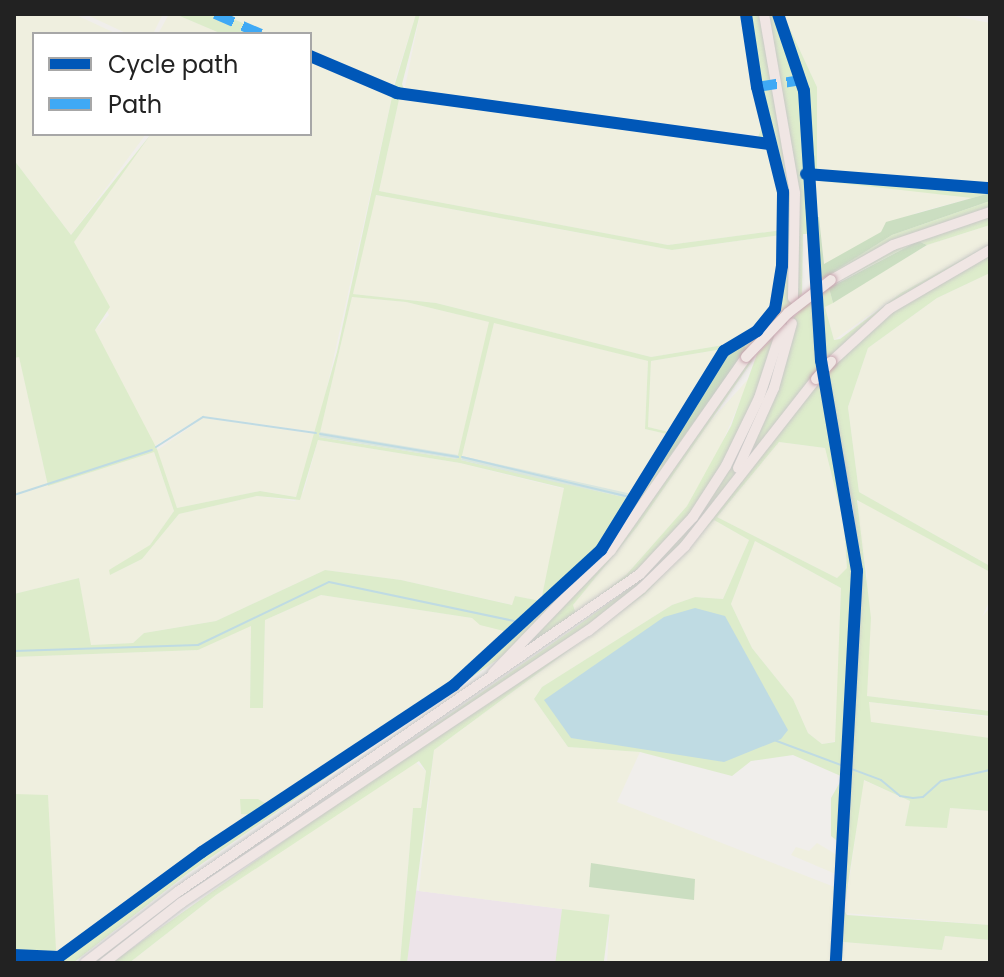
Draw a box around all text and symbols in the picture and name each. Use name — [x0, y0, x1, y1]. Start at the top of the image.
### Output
legend — [32, 32, 312, 136]
text: Cycle path — [108, 48, 238, 81]
text: Path — [108, 88, 162, 121]

